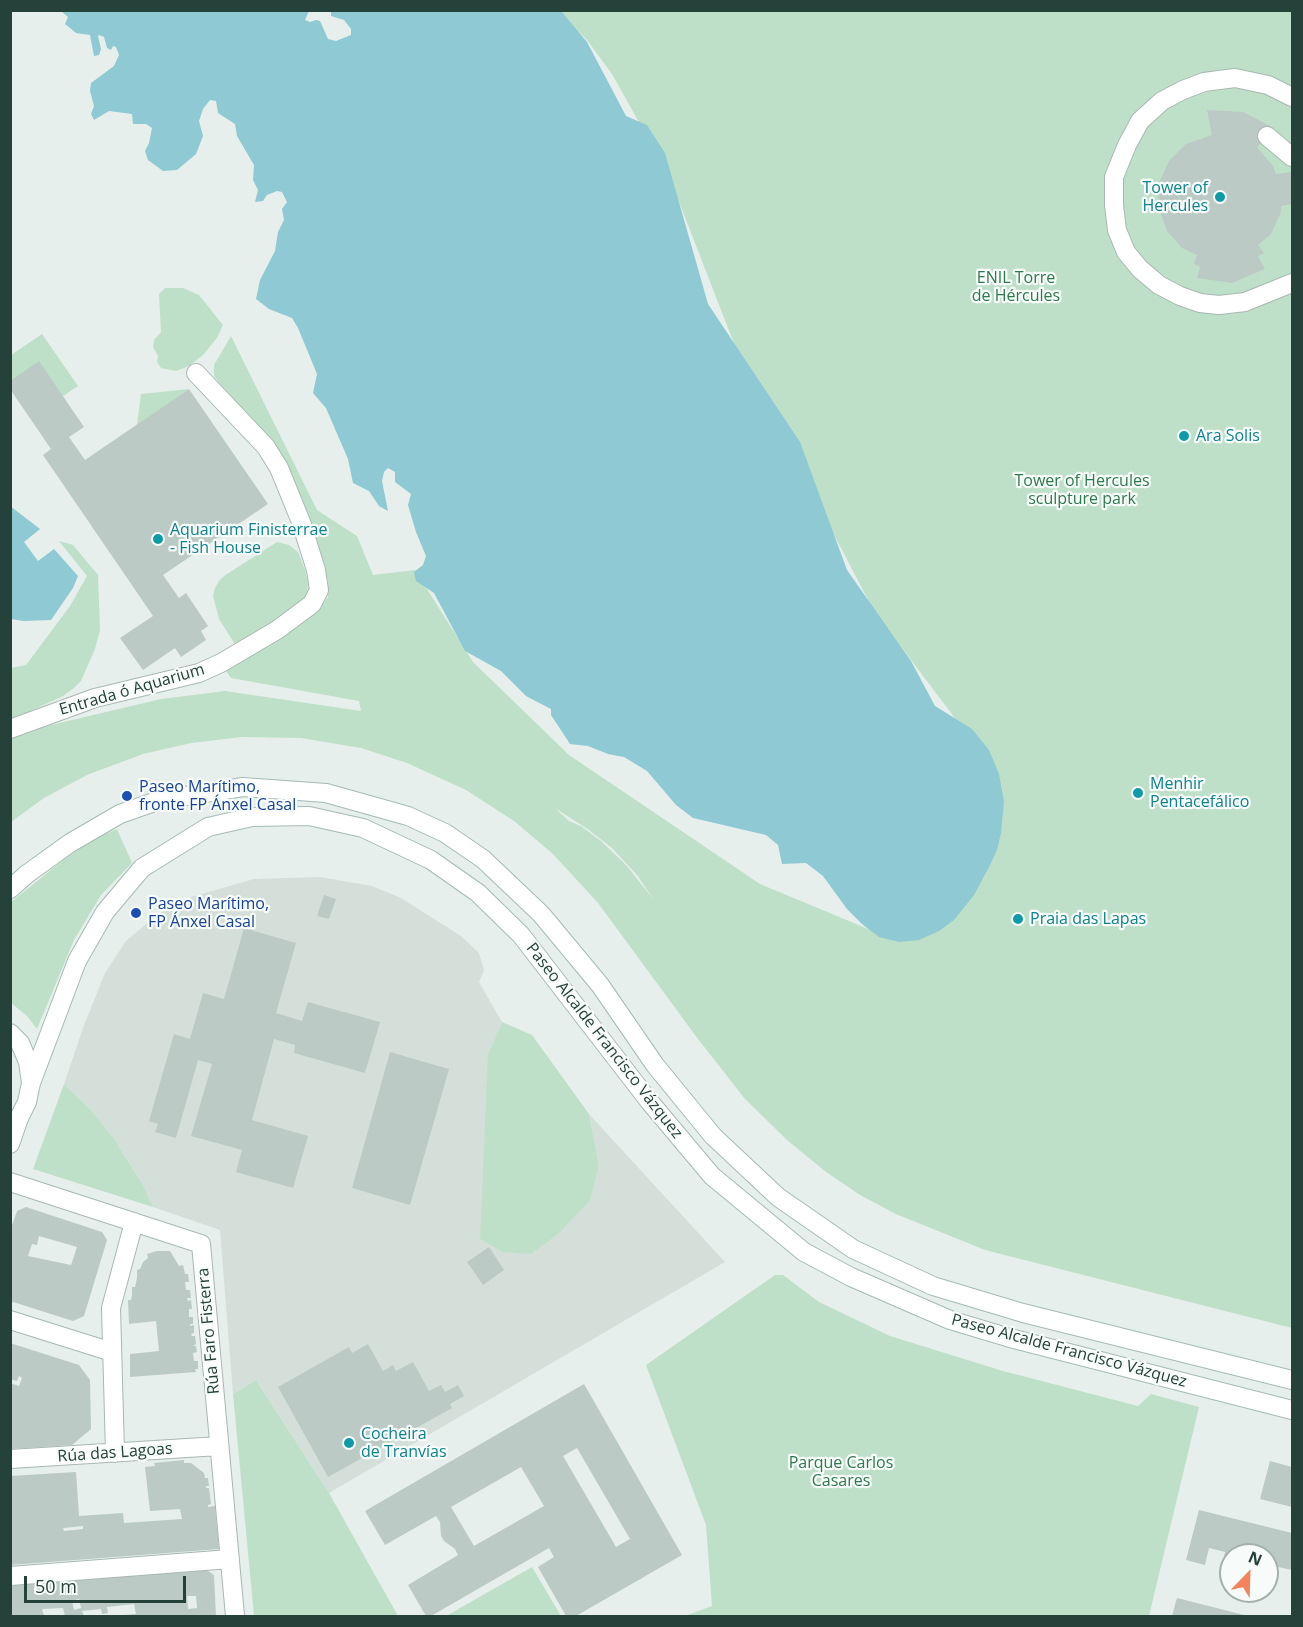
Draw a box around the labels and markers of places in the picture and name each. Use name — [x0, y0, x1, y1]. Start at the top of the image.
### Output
place label: Tower of Hercules — [1142, 178, 1208, 216]
marker: Tower of Hercules — [1213, 190, 1227, 204]
place label: Ara Solis — [1196, 426, 1260, 446]
marker: Ara Solis — [1177, 429, 1191, 443]
place label: Aquarium Finisterrae - Fish House — [170, 520, 327, 558]
marker: Aquarium Finisterrae - Fish House — [151, 532, 165, 546]
place label: Menhir Pentacefálico — [1150, 774, 1249, 812]
place label: Paseo Marítimo, fronte FP Ánxel Casal — [139, 777, 296, 815]
marker: Menhir Pentacefálico — [1131, 786, 1145, 800]
marker: Paseo Marítimo, fronte FP Ánxel Casal — [120, 789, 134, 803]
place label: Paseo Marítimo, FP Ánxel Casal — [148, 894, 269, 932]
marker: Paseo Marítimo, FP Ánxel Casal — [129, 906, 143, 920]
place label: Praia das Lapas — [1030, 909, 1146, 929]
marker: Praia das Lapas — [1011, 912, 1025, 926]
place label: Cocheira de Tranvías — [361, 1424, 447, 1462]
marker: Cocheira de Tranvías — [342, 1436, 356, 1450]

